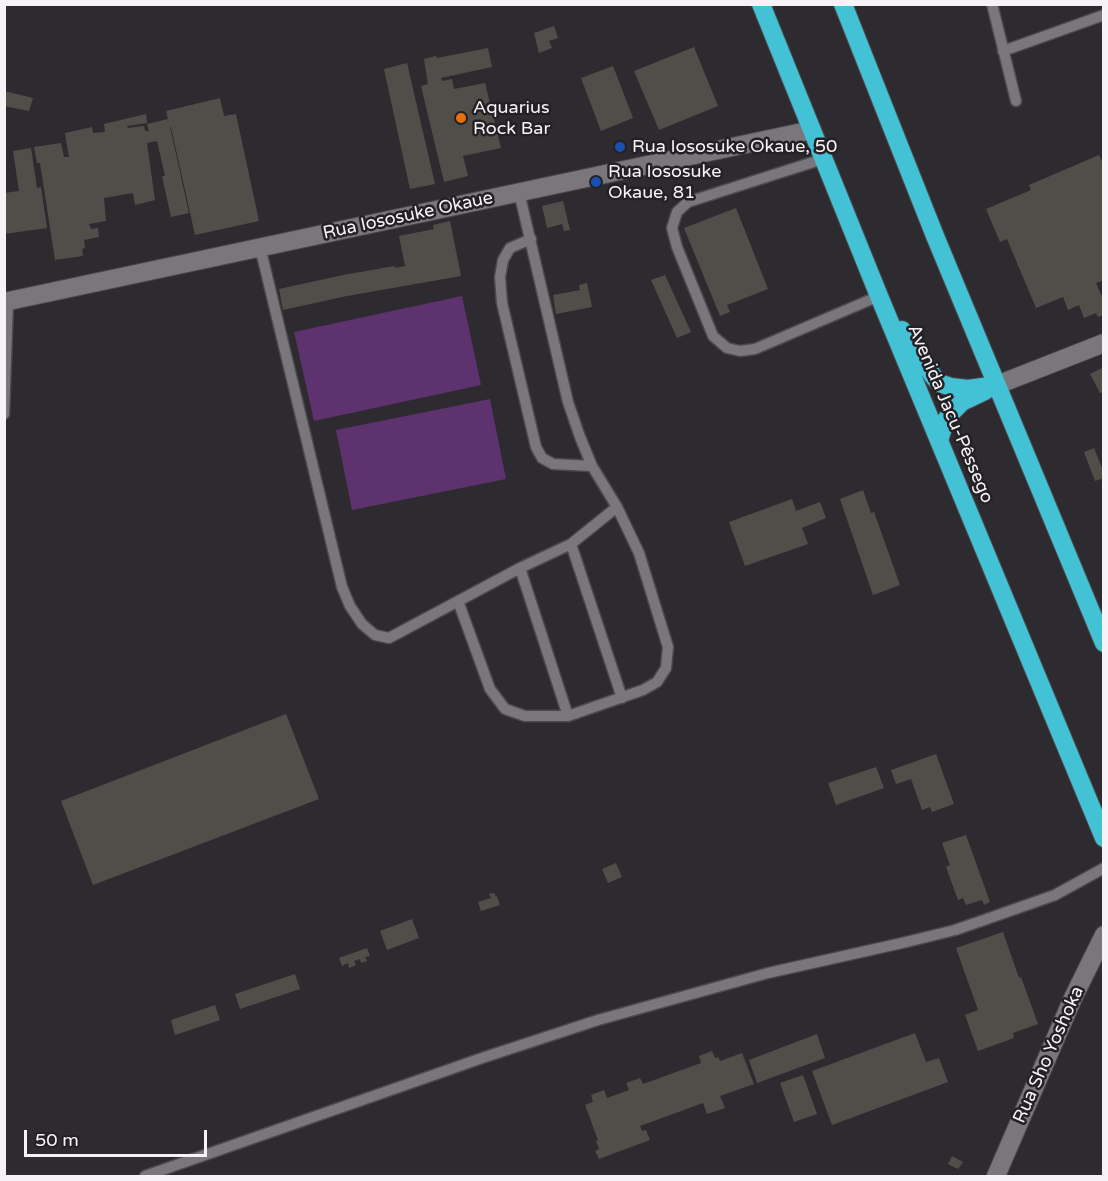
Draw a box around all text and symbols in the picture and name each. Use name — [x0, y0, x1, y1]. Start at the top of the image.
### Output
place label: Aquarius Rock Bar — [473, 97, 550, 140]
marker: Aquarius Rock Bar — [454, 111, 468, 125]
place label: Rua Iososuke Okaue, 50 — [632, 136, 837, 158]
marker: Rua Iososuke Okaue, 50 — [613, 140, 627, 154]
place label: Rua Iososuke Okaue, 81 — [608, 161, 721, 204]
marker: Rua Iososuke Okaue, 81 — [589, 175, 603, 189]
street label: Rua Iososuke Okaue — [321, 187, 495, 245]
street label: Avenida Jacu-Pêssego — [903, 321, 997, 507]
street label: Rua Sho Yoshoka — [1009, 983, 1089, 1127]
scale bar — [27, 1118, 210, 1156]
text: 50 m — [35, 1129, 79, 1151]

